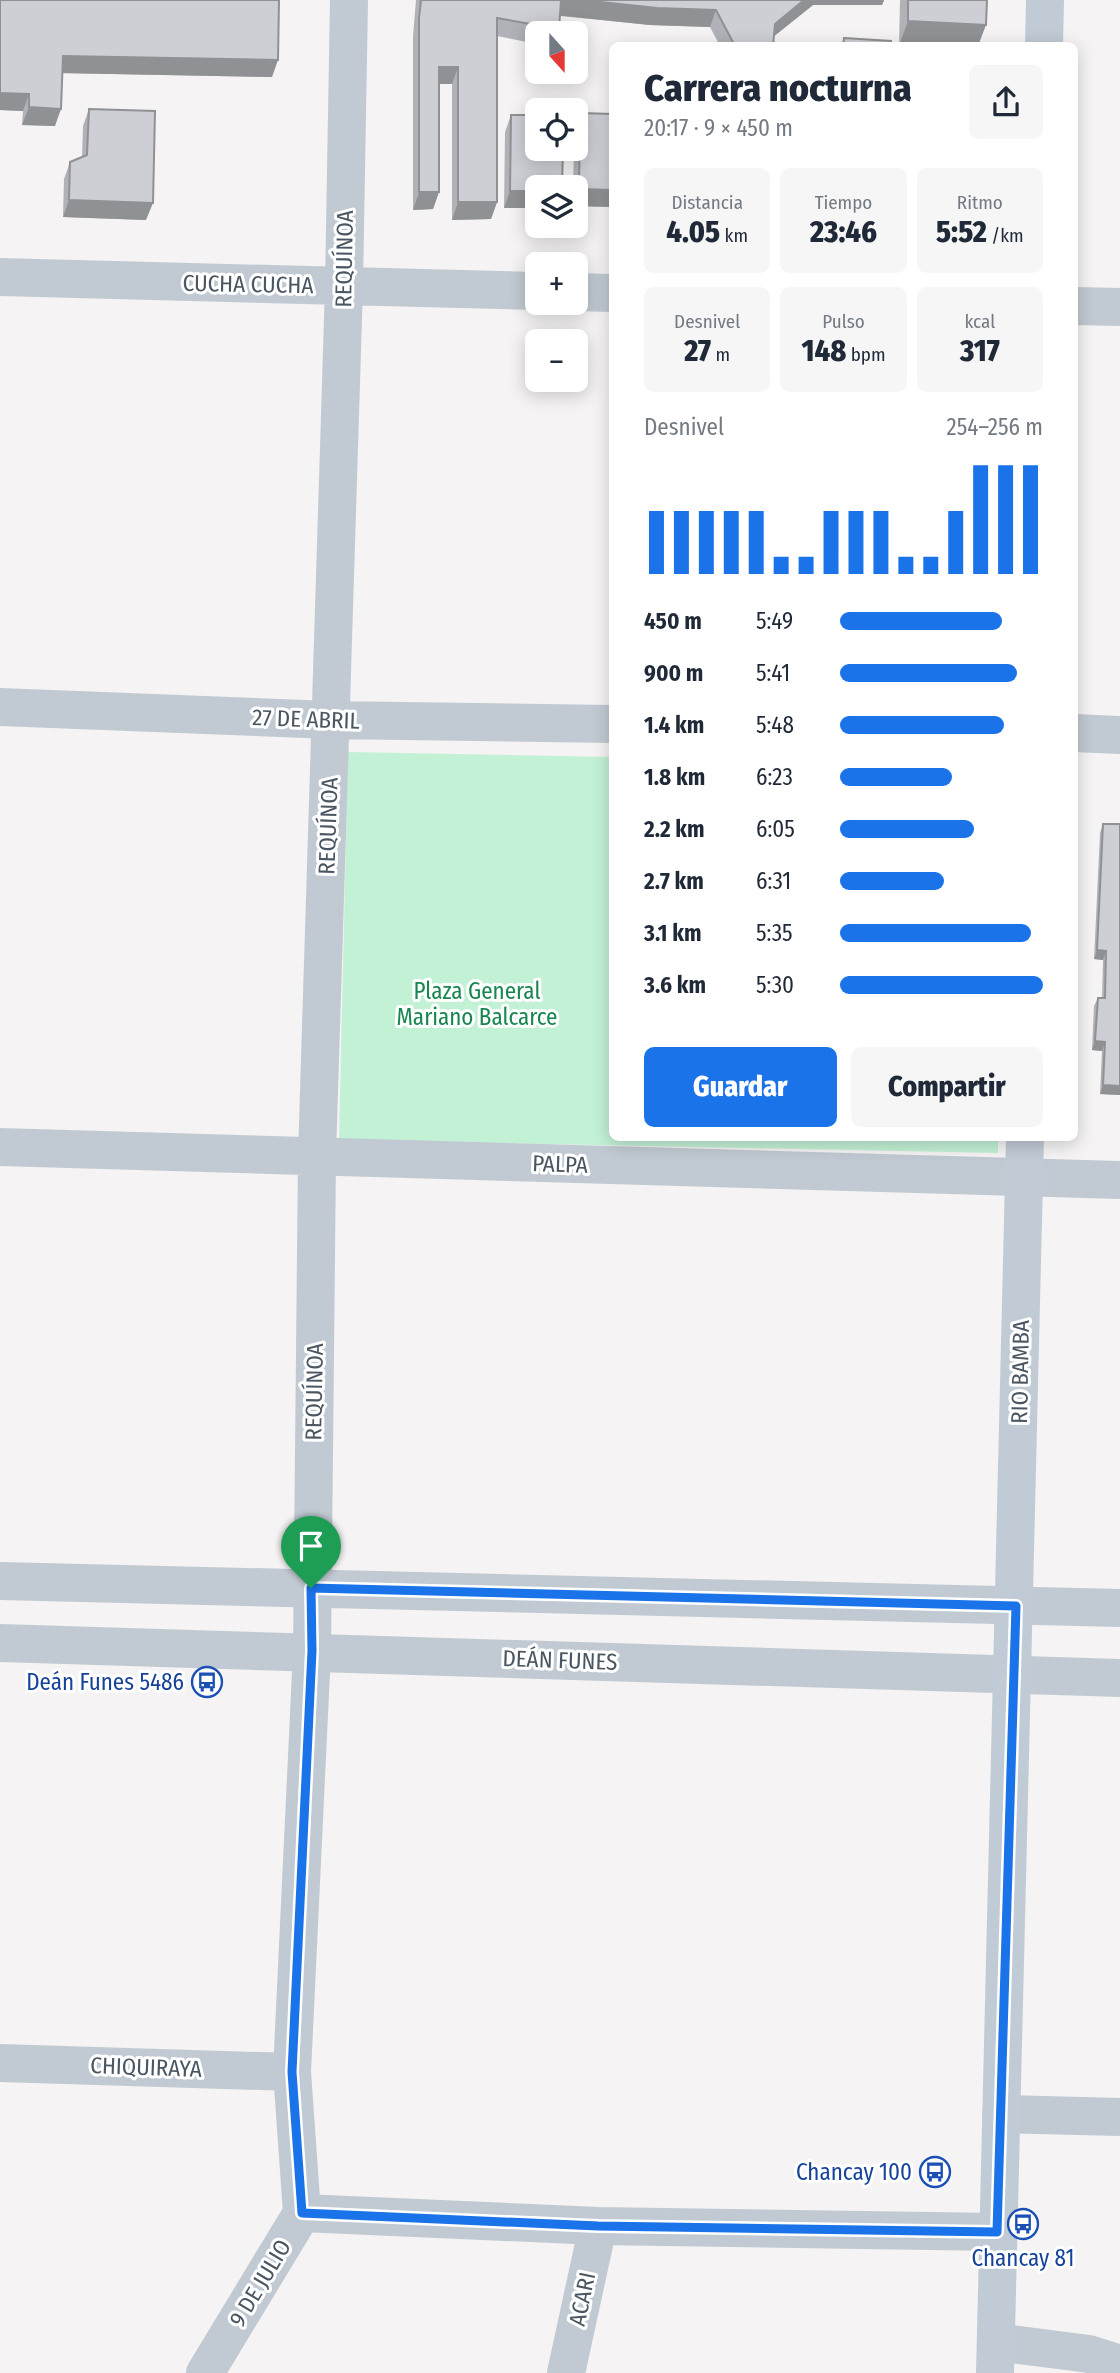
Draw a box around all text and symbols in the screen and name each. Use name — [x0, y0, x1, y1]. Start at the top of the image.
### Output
north arrow — [525, 21, 588, 84]
map controls — [525, 21, 588, 392]
text: Carrera nocturna — [644, 65, 912, 111]
button: share — [969, 65, 1043, 139]
button: locate — [525, 98, 588, 161]
text: 20:17 · 9 × 450 m — [644, 114, 793, 142]
button: layers — [525, 175, 588, 238]
text: Distancia — [671, 191, 743, 214]
text: Tiempo — [815, 191, 872, 214]
text: Ritmo — [957, 191, 1003, 214]
street label: REQUÍNOA — [328, 210, 359, 308]
text: 4.05 — [666, 214, 720, 250]
text: 23:46 — [810, 214, 877, 250]
text: 5:52 — [936, 214, 987, 250]
text: km — [720, 224, 748, 247]
text: /km — [987, 224, 1024, 247]
button: + — [525, 252, 588, 315]
street label: CUCHA CUCHA — [182, 269, 314, 299]
text: Desnivel — [674, 310, 740, 333]
text: Pulso — [822, 310, 865, 333]
text: kcal — [964, 310, 995, 333]
button: − — [525, 329, 588, 392]
text: 27 — [684, 333, 711, 369]
text: 148 — [801, 333, 846, 369]
text: 317 — [960, 333, 1000, 369]
text: m — [711, 343, 730, 366]
text: bpm — [846, 343, 886, 366]
text: Desnivel — [644, 413, 724, 441]
text: 254–256 m — [946, 413, 1043, 441]
text: 450 m — [644, 607, 702, 635]
text: 5:49 — [756, 607, 793, 635]
text: 900 m — [644, 659, 703, 687]
text: 5:41 — [756, 659, 790, 687]
street label: 27 DE ABRIL — [252, 703, 360, 735]
text: 1.4 km — [644, 711, 704, 739]
text: 5:48 — [756, 711, 794, 739]
text: 1.8 km — [644, 763, 705, 791]
text: 6:23 — [756, 763, 793, 791]
street label: REQUÍNOA — [311, 777, 344, 875]
text: 2.2 km — [644, 815, 705, 843]
text: 6:05 — [756, 815, 795, 843]
text: 2.7 km — [644, 867, 704, 895]
text: 6:31 — [756, 867, 791, 895]
text: 3.1 km — [644, 919, 702, 947]
text: 5:35 — [756, 919, 793, 947]
text: 3.6 km — [644, 971, 706, 999]
text: 5:30 — [756, 971, 794, 999]
park label: Plaza General Mariano Balcarce — [397, 977, 557, 1031]
button: Guardar — [644, 1047, 837, 1127]
button: Compartir — [851, 1047, 1043, 1127]
street label: PALPA — [532, 1149, 588, 1179]
street label: RIO BAMBA — [1005, 1320, 1035, 1424]
street label: REQUÍNOA — [298, 1343, 329, 1441]
pin — [281, 1516, 341, 1588]
icon: arrive — [292, 1527, 330, 1565]
street label: DEÁN FUNES — [502, 1643, 618, 1676]
bus stop icon: Deán Funes 5486 — [190, 1665, 224, 1699]
place label: Deán Funes 5486 — [26, 1668, 184, 1696]
street label: CHIQUIRAYA — [90, 2051, 202, 2083]
bus stop icon: Chancay 100 — [918, 2155, 952, 2189]
place label: Chancay 100 — [796, 2158, 912, 2186]
bus stop icon: Chancay 81 — [1006, 2207, 1040, 2241]
street label: 9 DE JULIO — [223, 2234, 297, 2332]
place label: Chancay 81 — [971, 2244, 1075, 2272]
street label: ACARI — [563, 2270, 601, 2328]

